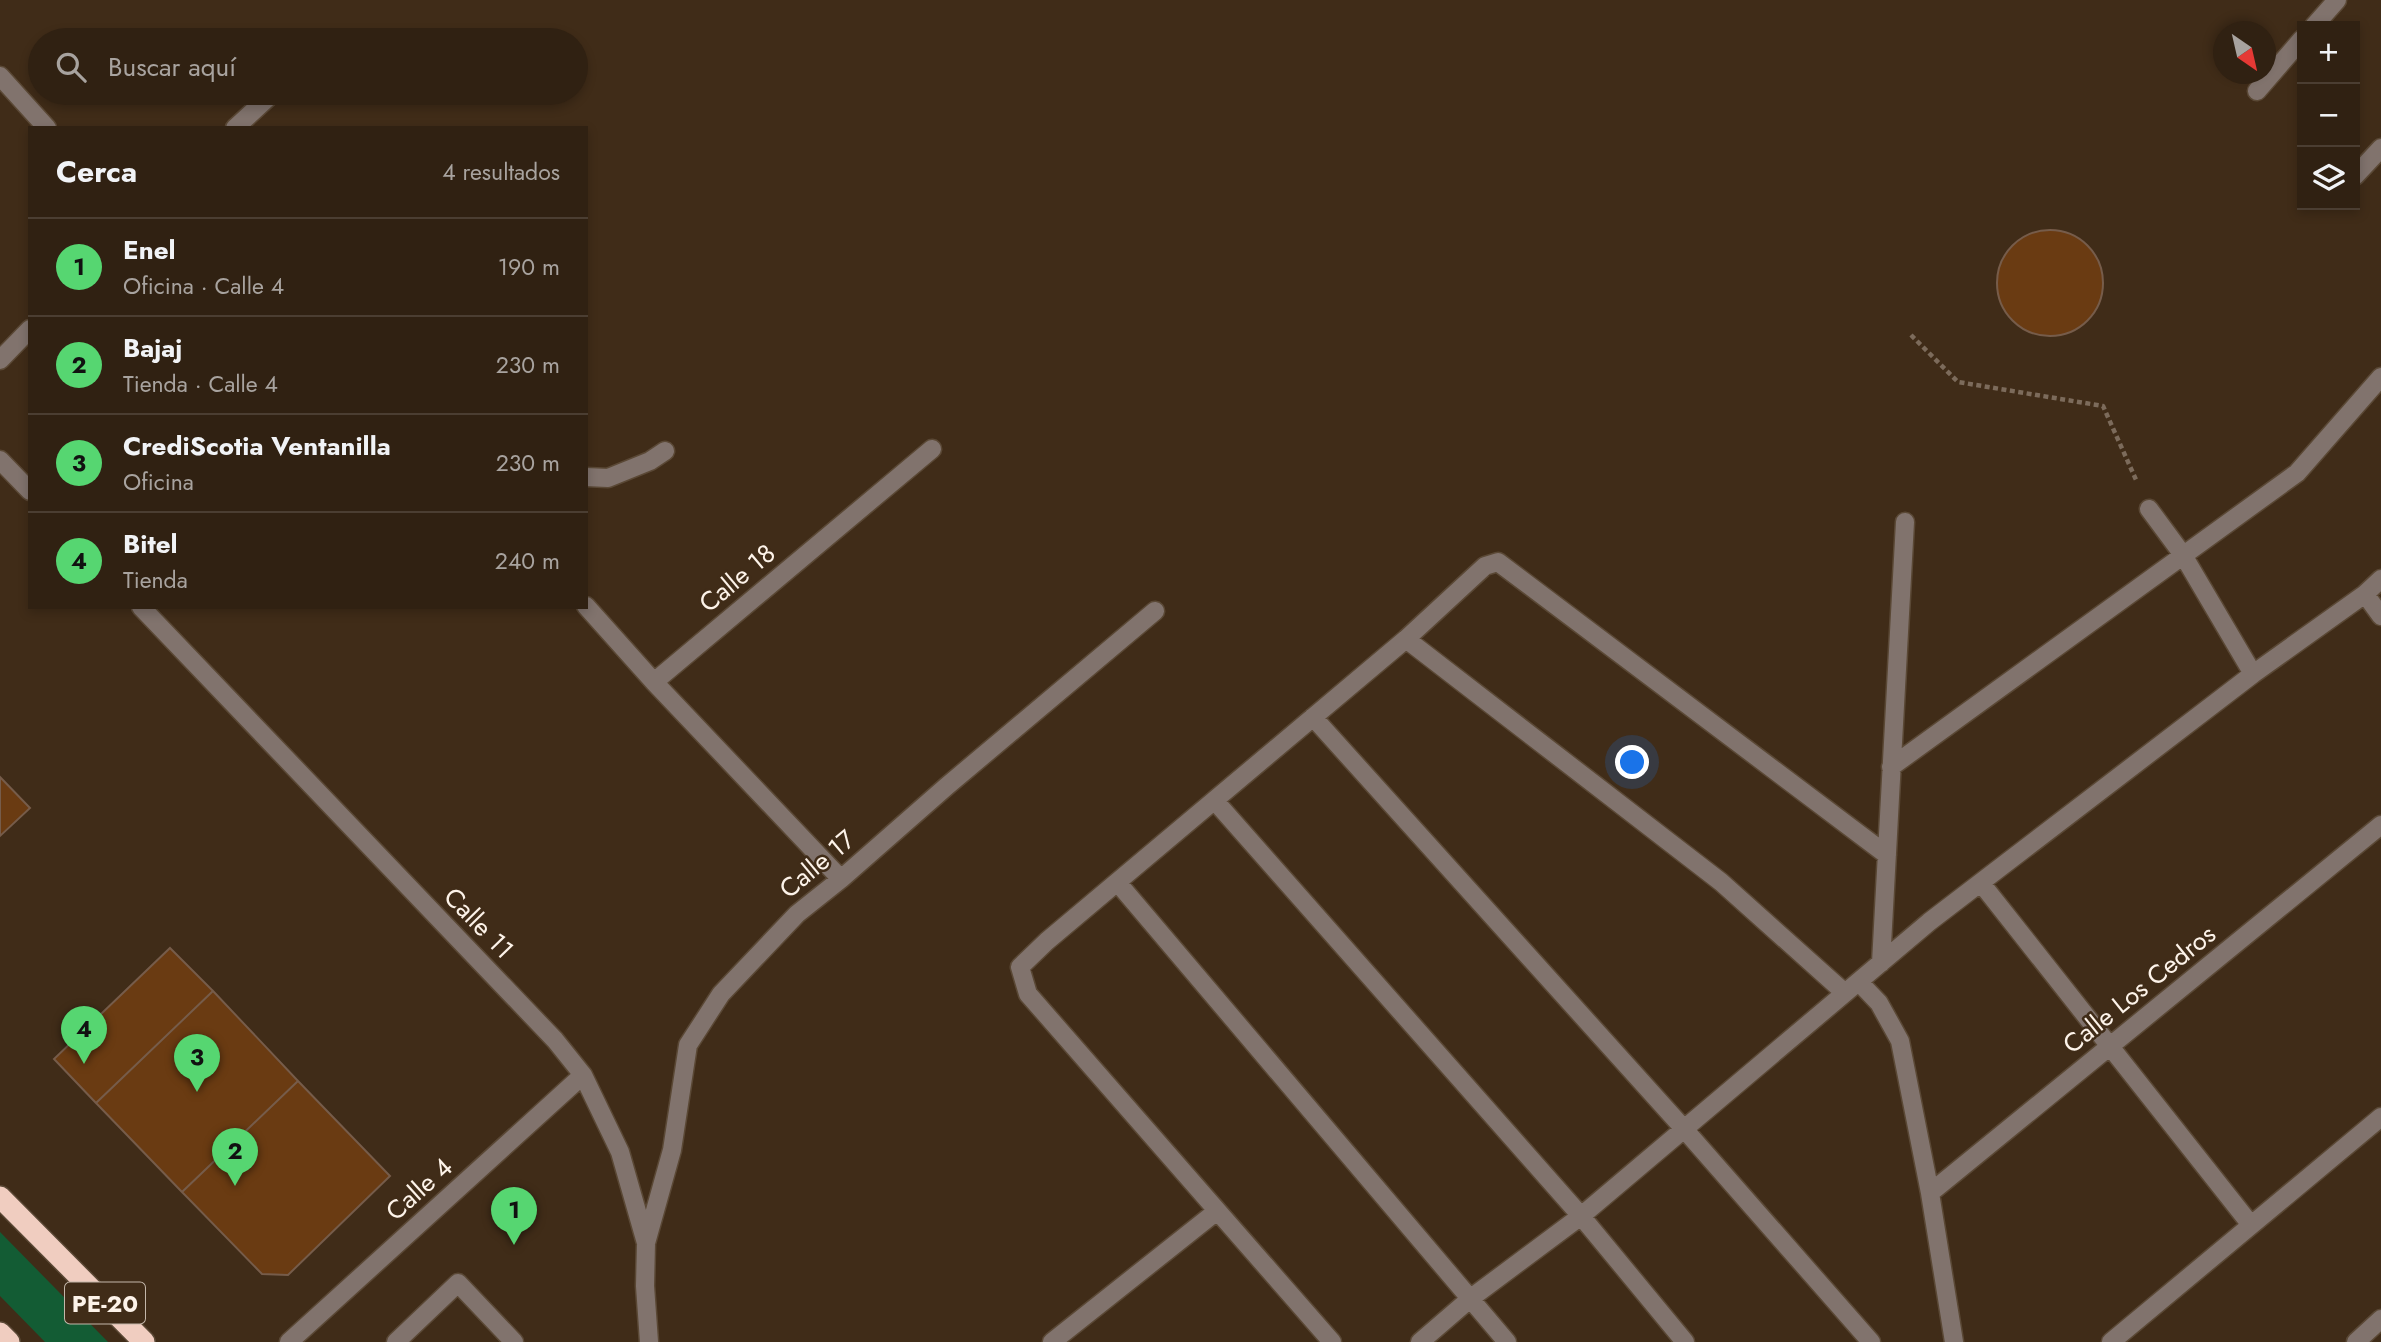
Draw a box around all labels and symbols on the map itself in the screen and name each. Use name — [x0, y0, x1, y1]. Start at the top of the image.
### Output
north arrow — [2213, 21, 2276, 84]
street label: Calle 18 — [691, 535, 783, 621]
your location — [1615, 745, 1649, 779]
street label: Calle 17 — [771, 821, 863, 907]
street label: Calle 11 — [435, 879, 523, 967]
street label: Calle Los Cedros — [2054, 915, 2224, 1063]
pin: 4 — [61, 1006, 107, 1064]
pin: 3 — [174, 1034, 220, 1092]
pin: 2 — [212, 1128, 258, 1186]
street label: Calle 4 — [377, 1149, 461, 1229]
pin: 1 — [491, 1187, 537, 1245]
road number: PE-20 — [65, 1282, 145, 1324]

